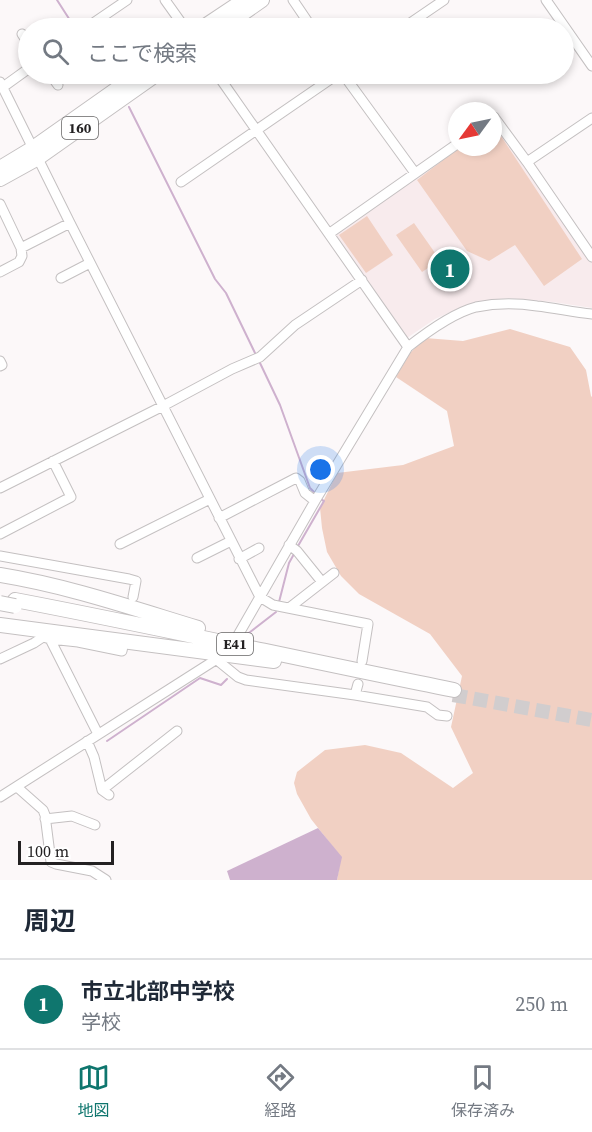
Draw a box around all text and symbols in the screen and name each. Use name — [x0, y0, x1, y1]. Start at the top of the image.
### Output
search box — [18, 18, 574, 84]
icon: search — [39, 35, 72, 68]
text: ここで検索 — [87, 38, 197, 68]
north arrow — [448, 102, 502, 156]
road number: 160 — [62, 117, 98, 139]
pin: 1 — [430, 246, 470, 292]
your location — [306, 455, 335, 484]
road number: E41 — [217, 633, 253, 655]
scale bar — [18, 838, 114, 866]
text: 100 m — [27, 840, 69, 862]
text: 周辺 — [24, 903, 76, 939]
text: 市立北部中学校 — [81, 976, 235, 1006]
text: 1 — [38, 990, 49, 1018]
text: 250 m — [515, 990, 568, 1018]
text: 学校 — [81, 1008, 121, 1036]
tab: 地図 — [77, 1061, 110, 1121]
tab: 経路 — [264, 1061, 297, 1121]
tab: 保存済み — [451, 1061, 515, 1121]

